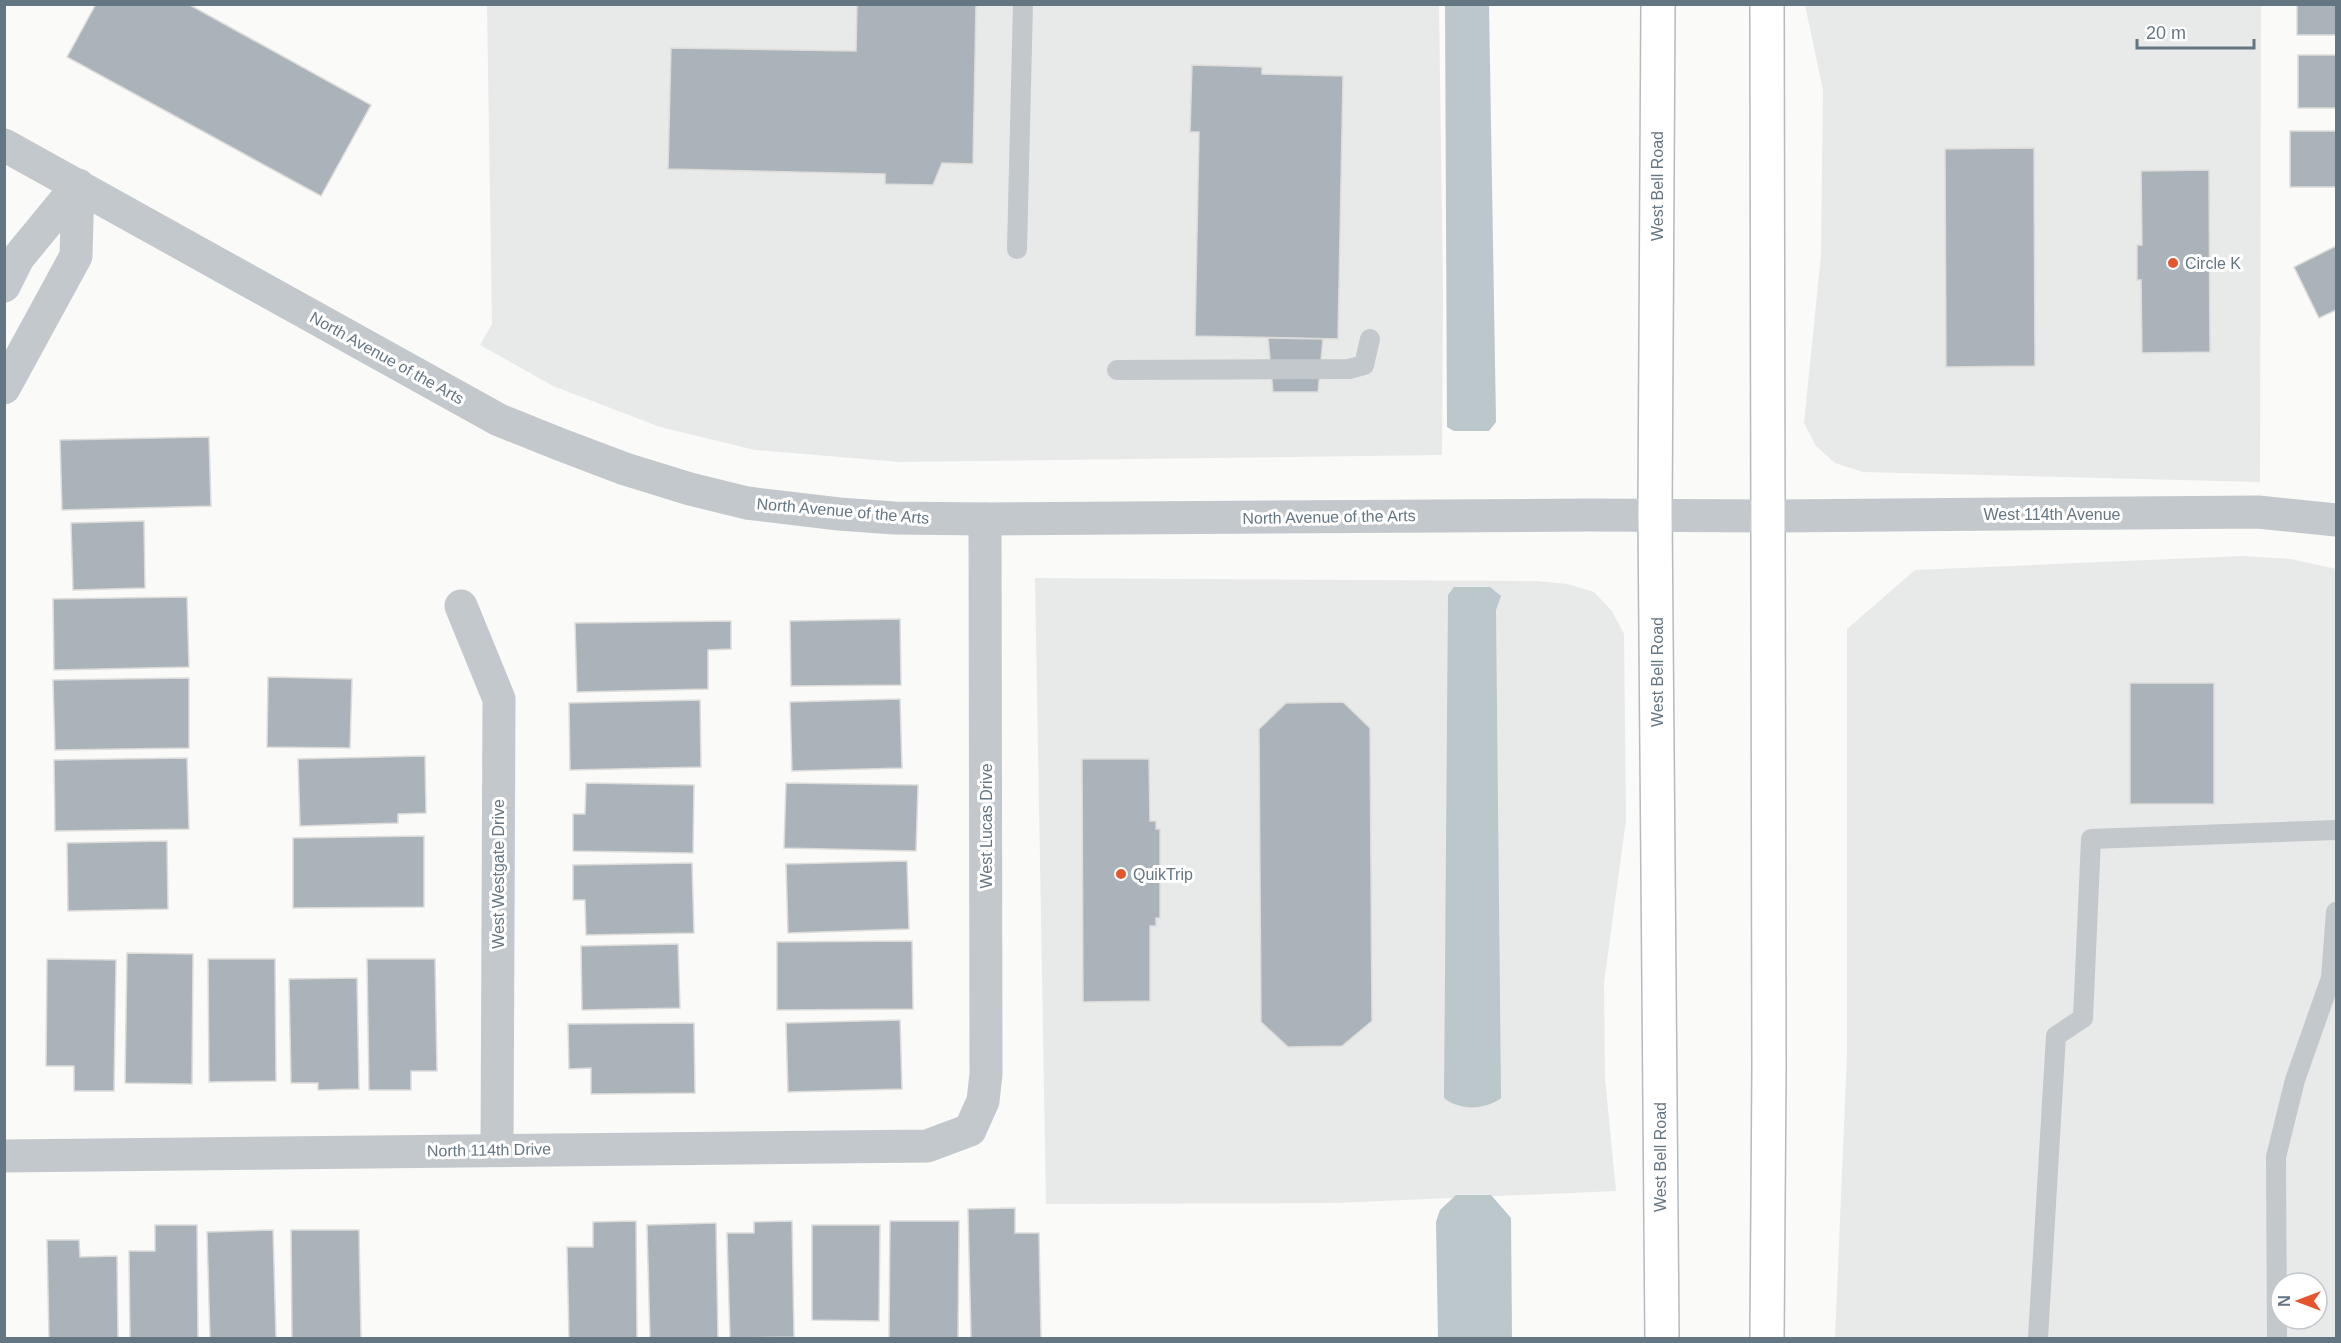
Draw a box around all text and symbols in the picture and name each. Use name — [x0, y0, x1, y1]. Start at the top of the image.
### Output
scale bar — [2137, 12, 2254, 50]
text: 20 m — [2146, 23, 2186, 43]
street label: West Bell Road — [1649, 131, 1666, 241]
place label: Circle K — [2185, 255, 2241, 272]
marker: Circle K — [2166, 256, 2180, 270]
street label: North Avenue of the Arts — [307, 309, 467, 407]
street label: North Avenue of the Arts — [756, 495, 930, 527]
street label: West 114th Avenue — [1984, 506, 2121, 523]
street label: North Avenue of the Arts — [1242, 507, 1416, 527]
street label: West Bell Road — [1649, 617, 1666, 727]
street label: West Lucas Drive — [978, 763, 995, 889]
street label: West Westgate Drive — [490, 799, 507, 949]
place label: QuikTrip — [1133, 866, 1193, 883]
marker: QuikTrip — [1114, 867, 1128, 881]
street label: West Bell Road — [1652, 1102, 1669, 1212]
street label: North 114th Drive — [427, 1140, 551, 1160]
north arrow — [2269, 1271, 2329, 1331]
text: N — [2276, 1295, 2293, 1307]

